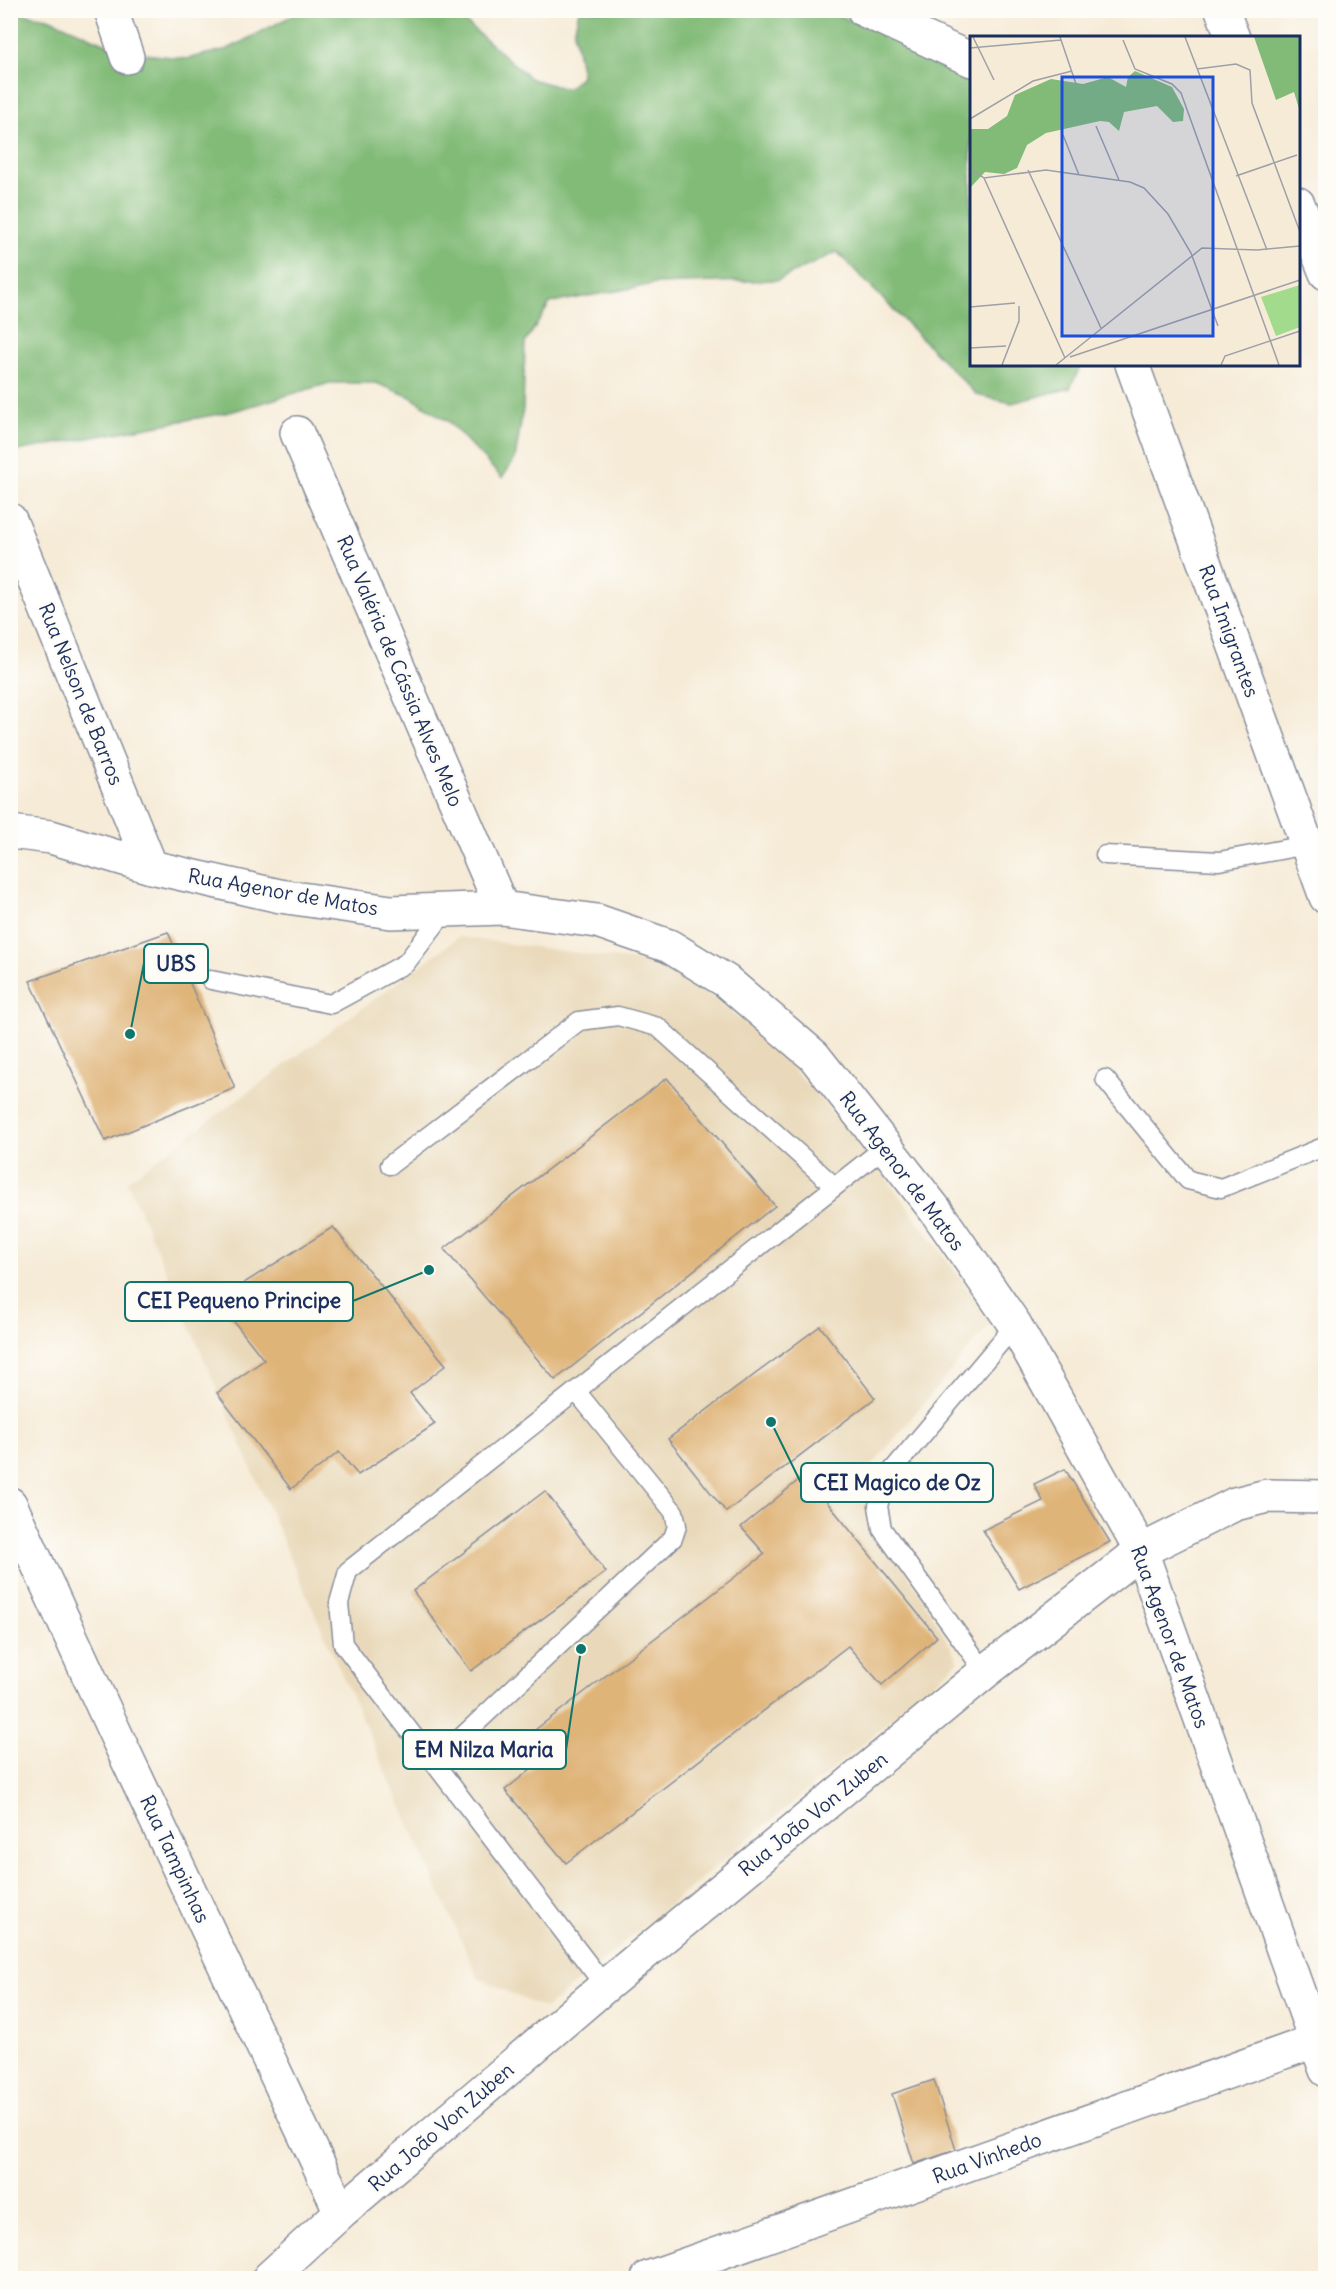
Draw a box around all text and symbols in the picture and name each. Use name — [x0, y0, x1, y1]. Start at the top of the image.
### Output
inset map — [970, 36, 1300, 366]
street label: Rua Valéria de Cássia Alves Melo — [332, 531, 469, 810]
street label: Rua Imigrantes — [1194, 561, 1265, 701]
street label: Rua Nelson de Barros — [34, 599, 129, 789]
street label: Rua Agenor de Matos — [186, 862, 380, 921]
callout: UBS — [144, 944, 208, 983]
text: UBS — [156, 950, 196, 977]
street label: Rua Agenor de Matos — [834, 1086, 970, 1255]
callout: CEI Pequeno Principe — [125, 1282, 353, 1321]
text: CEI Pequeno Principe — [137, 1287, 341, 1314]
callout: CEI Magico de Oz — [801, 1463, 993, 1502]
text: CEI Magico de Oz — [813, 1469, 981, 1496]
street label: Rua Agenor de Matos — [1126, 1542, 1215, 1732]
callout: EM Nilza Maria — [403, 1730, 566, 1769]
text: EM Nilza Maria — [414, 1736, 554, 1763]
street label: Rua João Von Zuben — [733, 1746, 892, 1881]
street label: Rua Tampinhas — [135, 1791, 216, 1927]
street label: Rua João Von Zuben — [363, 2057, 518, 2197]
street label: Rua Vinhedo — [929, 2126, 1045, 2189]

